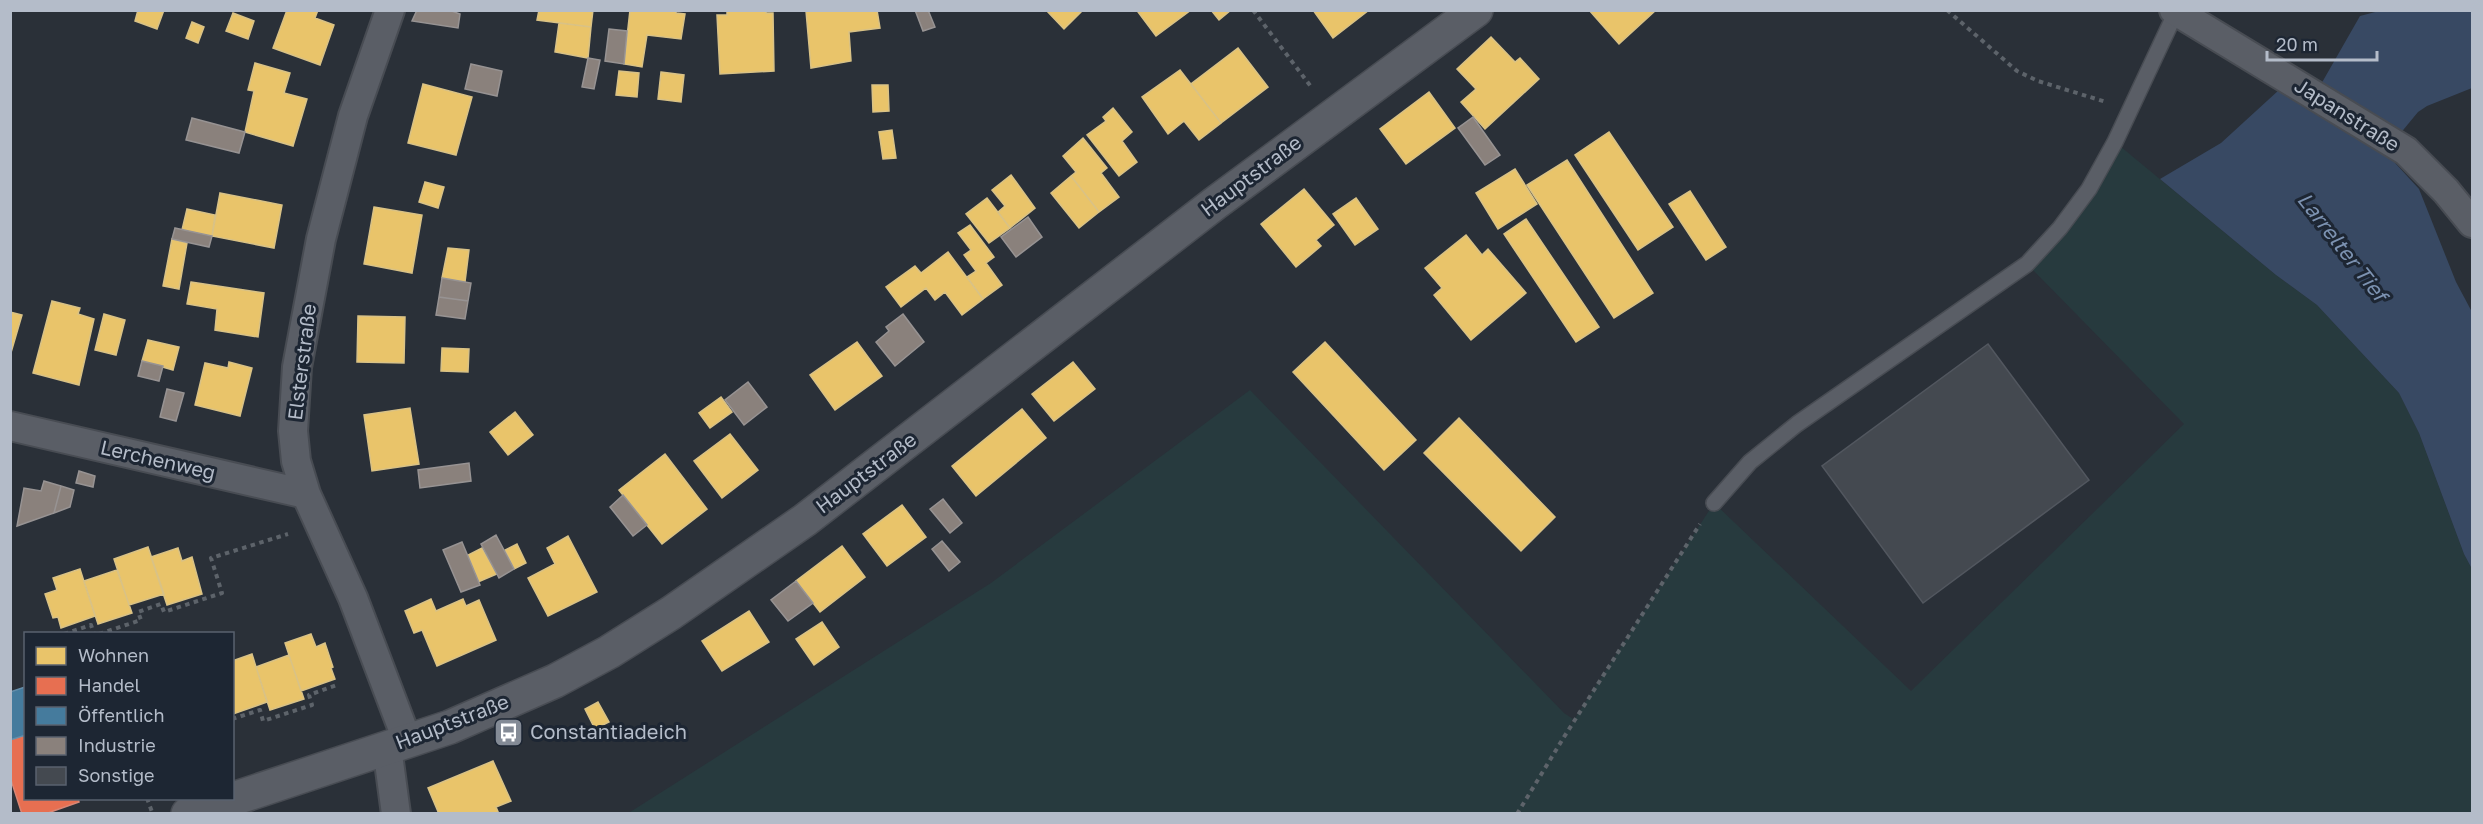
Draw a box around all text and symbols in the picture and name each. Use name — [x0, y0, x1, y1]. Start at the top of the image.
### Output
scale bar — [2267, 24, 2376, 62]
text: 20 m — [2276, 33, 2318, 55]
street label: Japanstraße — [2291, 72, 2404, 156]
street label: Hauptstraße — [1195, 130, 1305, 221]
water label: Larrelter Tief — [2292, 187, 2395, 309]
street label: Elsterstraße — [282, 302, 320, 422]
street label: Hauptstraße — [810, 427, 920, 518]
street label: Lerchenweg — [98, 434, 218, 484]
legend — [24, 632, 234, 800]
text: Wohnen — [78, 644, 149, 666]
text: Handel — [78, 674, 140, 696]
street label: Hauptstraße — [392, 688, 512, 754]
text: Öffentlich — [78, 704, 164, 726]
bus stop icon: Constantiadeich — [493, 716, 525, 748]
place label: Constantiadeich — [530, 719, 687, 743]
text: Industrie — [78, 734, 156, 756]
text: Sonstige — [78, 764, 154, 786]

